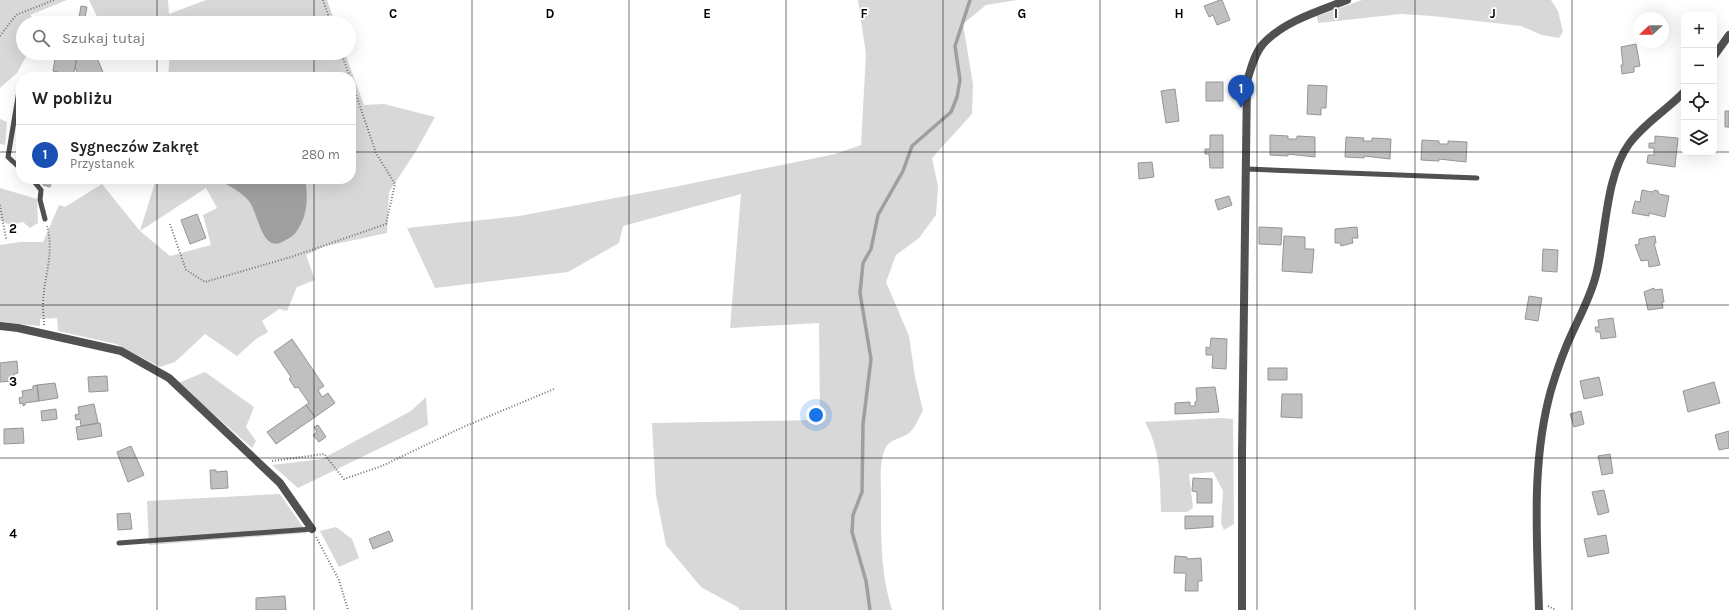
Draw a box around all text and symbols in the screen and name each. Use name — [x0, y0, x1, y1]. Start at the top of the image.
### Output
text: C — [389, 6, 397, 21]
text: D — [546, 6, 555, 21]
text: E — [703, 6, 711, 21]
text: F — [860, 6, 868, 21]
text: G — [1018, 6, 1026, 21]
text: H — [1174, 6, 1184, 21]
text: I — [1334, 6, 1338, 21]
text: J — [1490, 6, 1496, 21]
north arrow — [1633, 12, 1669, 48]
map controls — [1681, 12, 1717, 156]
button: + — [1681, 12, 1717, 48]
search box — [16, 16, 356, 60]
icon: search — [30, 27, 52, 49]
text: Szukaj tutaj — [62, 29, 146, 47]
button: − — [1681, 48, 1717, 84]
pin: 1 — [1228, 75, 1254, 108]
button: locate — [1681, 84, 1717, 120]
text: W pobliżu — [32, 88, 113, 108]
button: layers — [1681, 120, 1717, 156]
text: Sygneczów Zakręt — [70, 138, 199, 156]
text: 1 — [43, 147, 47, 162]
text: 280 m — [302, 147, 340, 162]
text: Przystanek — [70, 156, 135, 171]
text: 2 — [9, 221, 17, 236]
text: 3 — [9, 374, 17, 389]
your location — [806, 405, 826, 425]
text: 4 — [9, 526, 17, 541]

